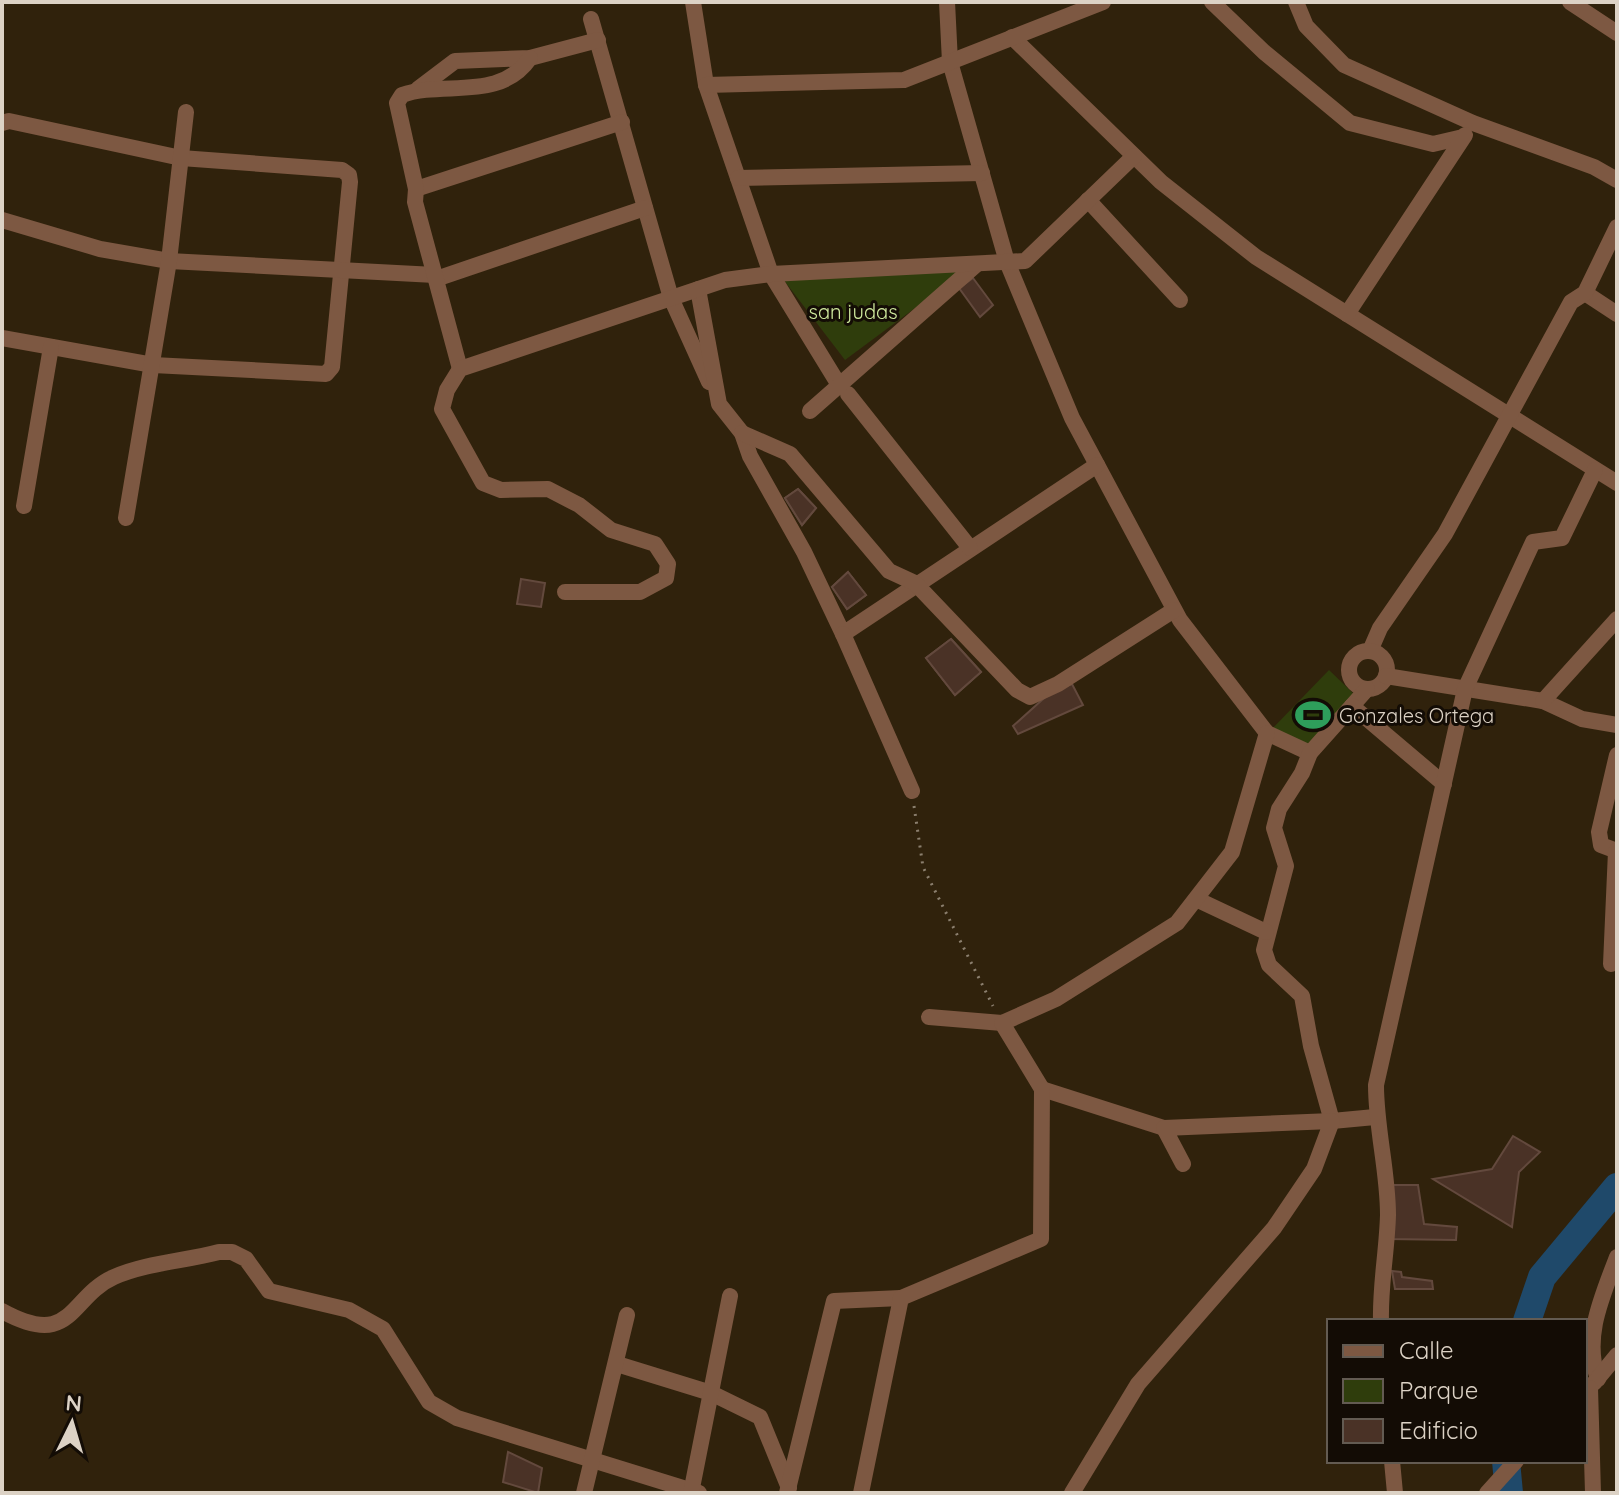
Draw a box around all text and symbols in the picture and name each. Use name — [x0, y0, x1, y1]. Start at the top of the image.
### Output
park label: san judas — [808, 299, 898, 324]
sports icon: Gonzales Ortega — [1294, 696, 1332, 734]
place label: Gonzales Ortega — [1339, 703, 1494, 728]
legend — [1327, 1319, 1587, 1463]
text: Calle — [1399, 1335, 1454, 1365]
text: Parque — [1399, 1375, 1478, 1405]
north arrow — [32, 1383, 112, 1463]
text: N — [64, 1388, 83, 1418]
text: Edificio — [1399, 1415, 1478, 1445]

